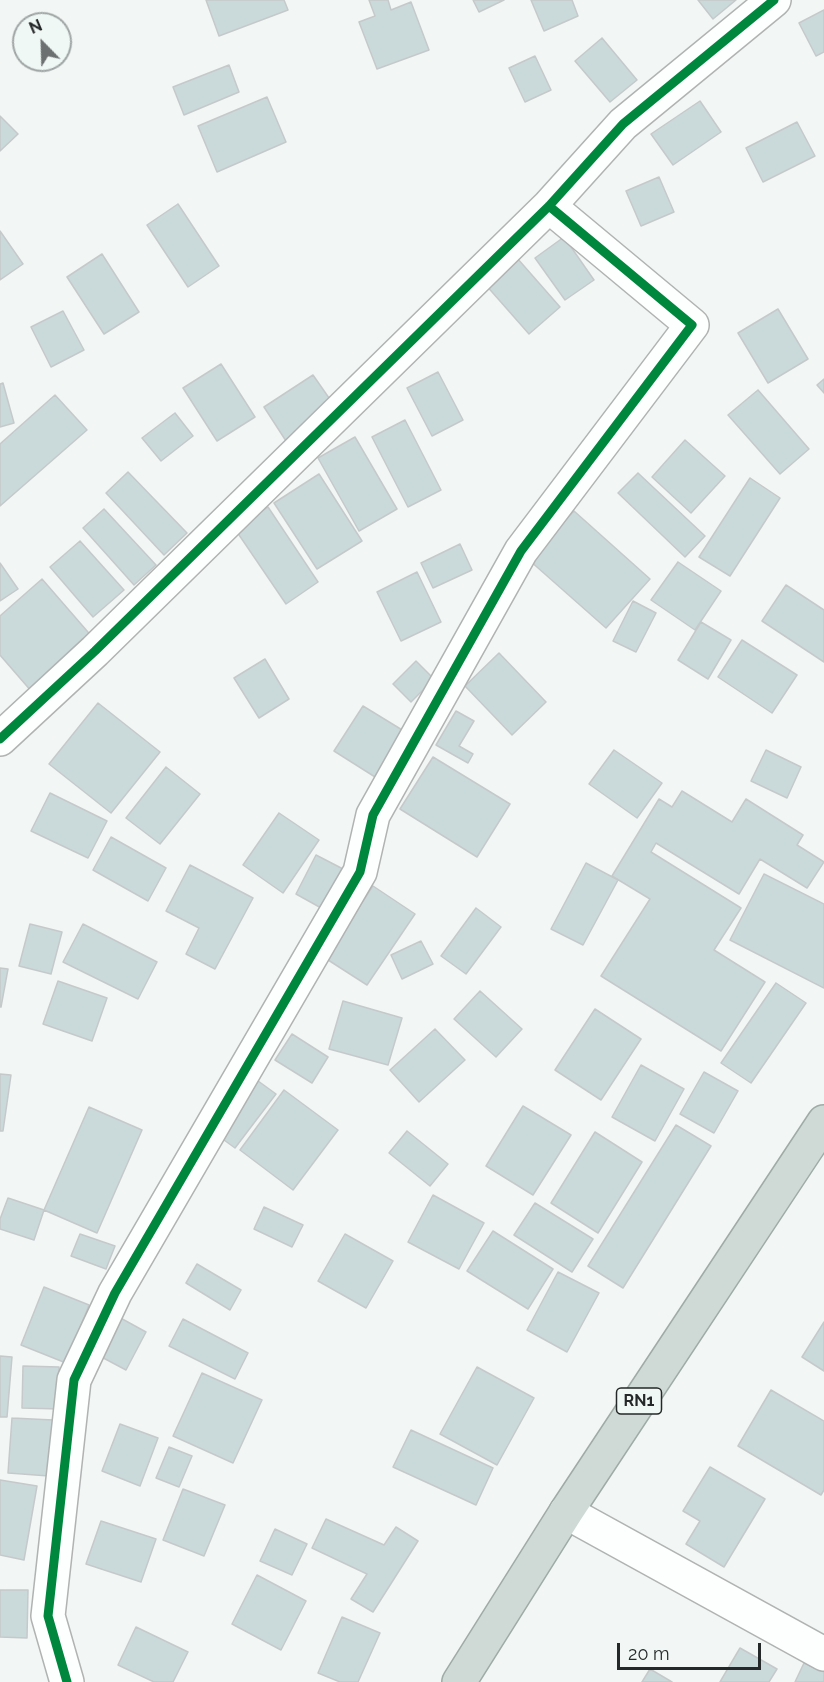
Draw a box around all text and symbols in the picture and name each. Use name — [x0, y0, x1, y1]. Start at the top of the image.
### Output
north arrow — [12, 12, 72, 72]
text: N — [26, 16, 45, 38]
road number: RN1 — [616, 1388, 662, 1414]
scale bar — [620, 1631, 764, 1669]
text: 20 m — [628, 1643, 670, 1664]

